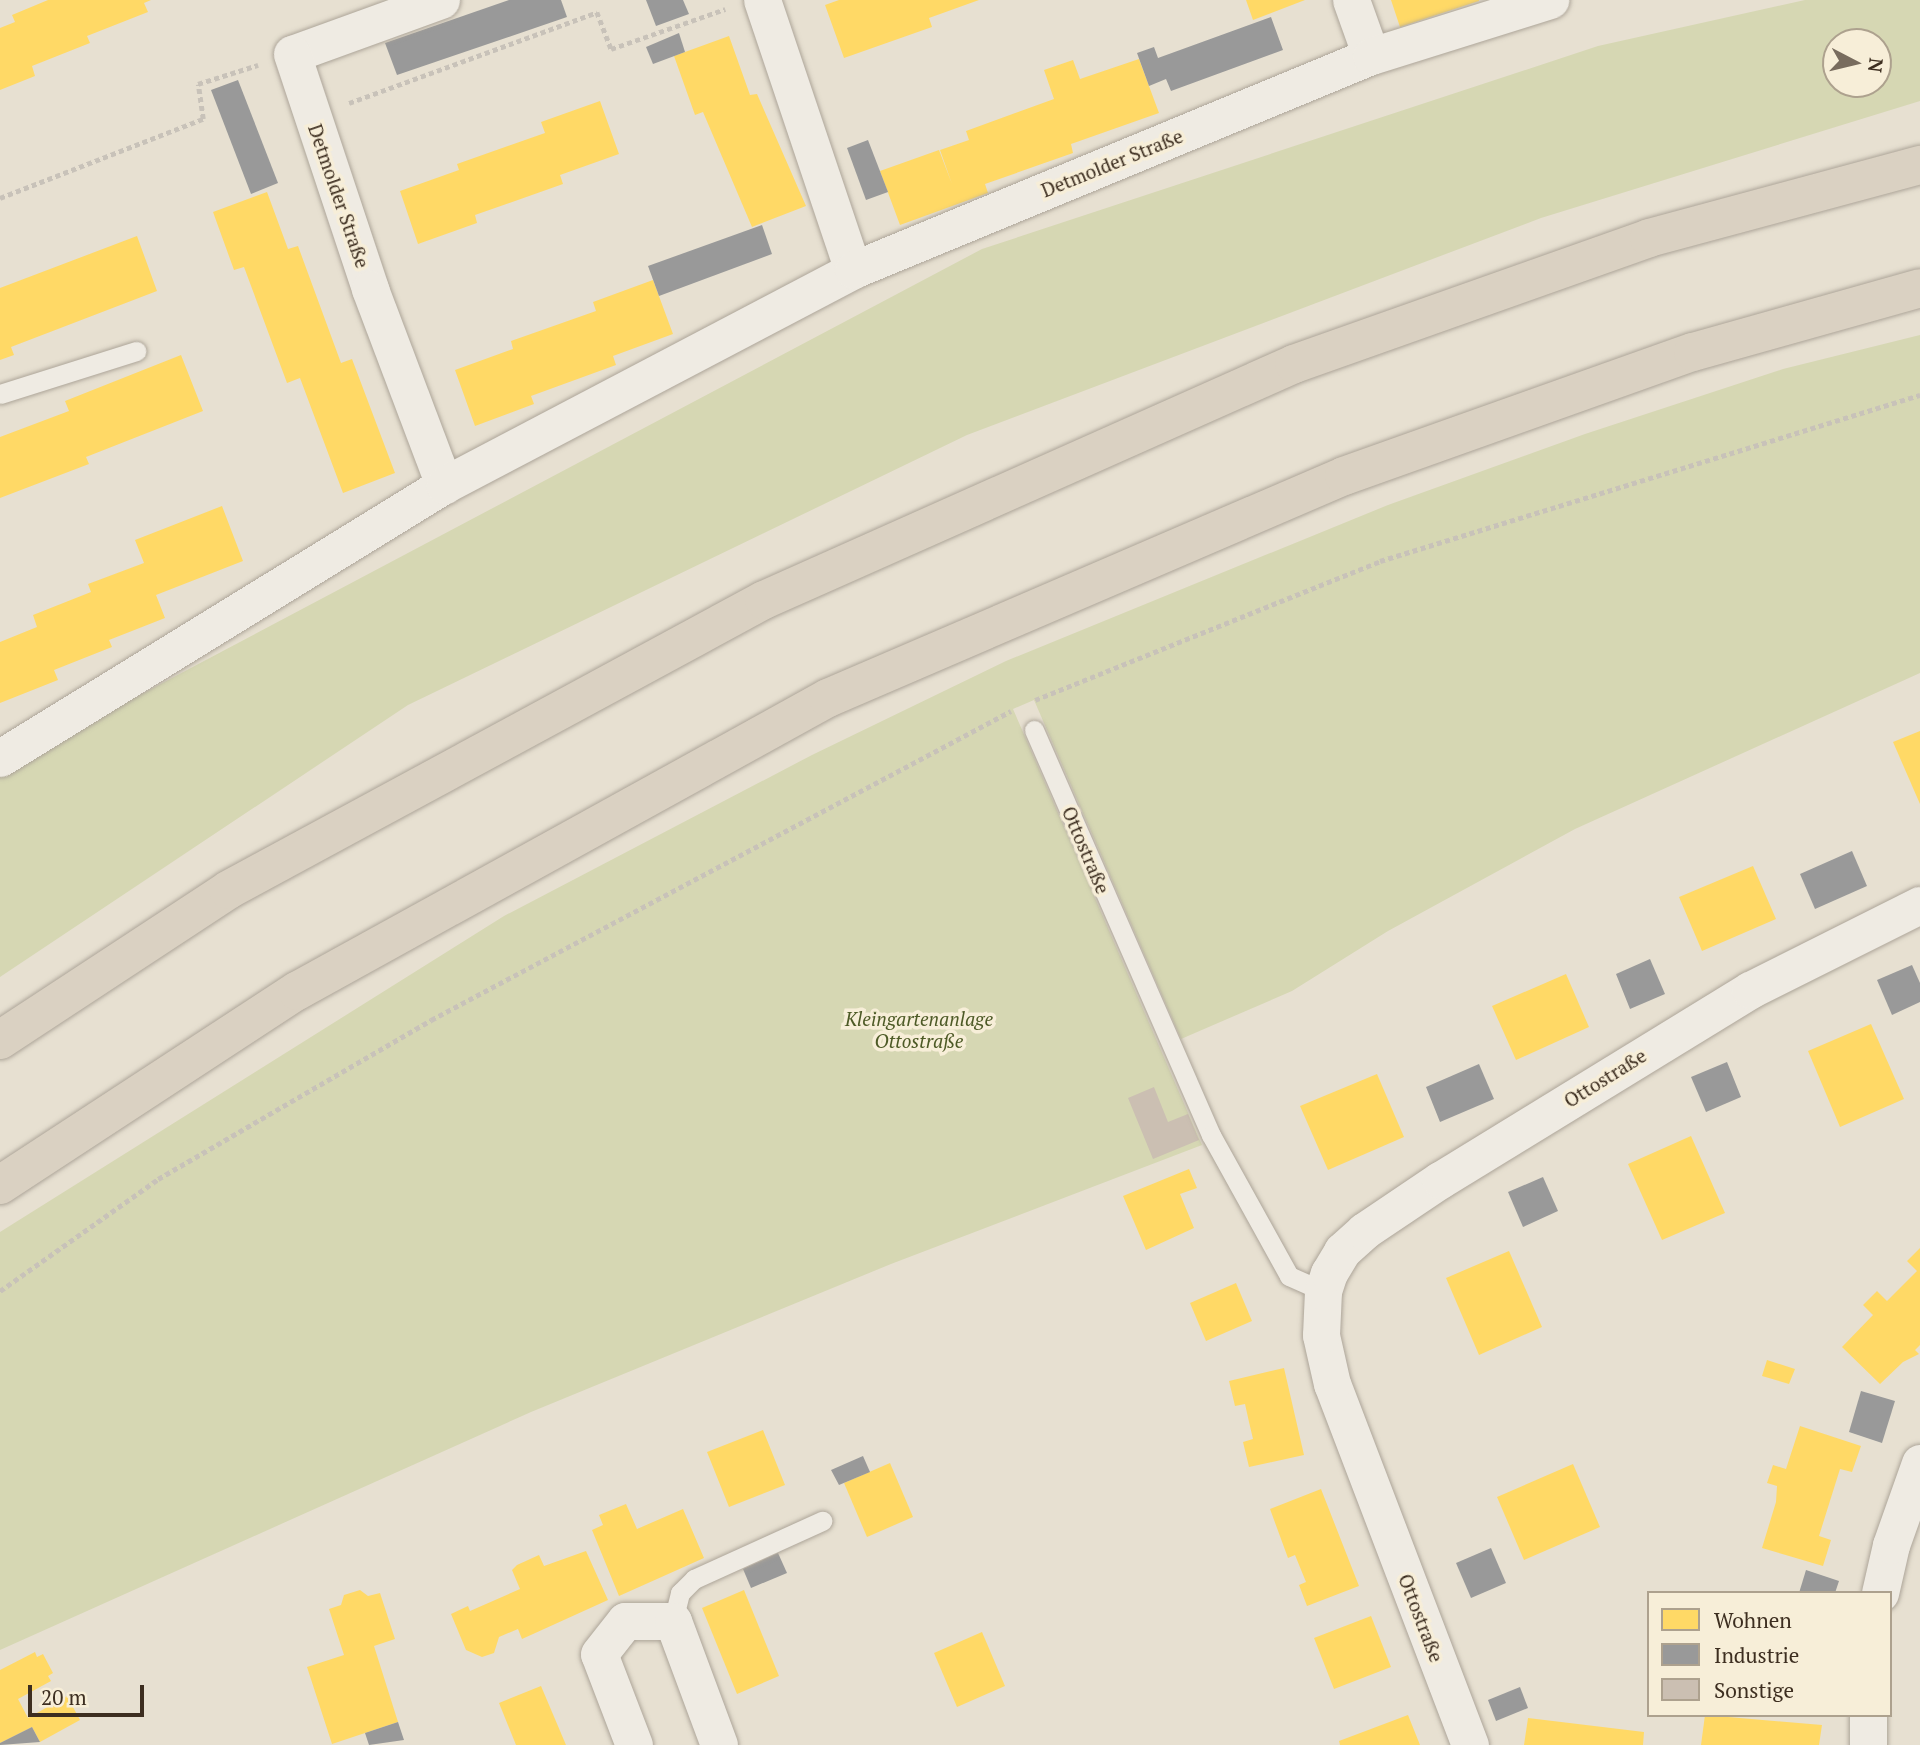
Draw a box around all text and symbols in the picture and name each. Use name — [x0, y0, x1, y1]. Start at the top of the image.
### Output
north arrow — [1822, 28, 1892, 98]
text: N — [1863, 57, 1890, 74]
street label: Detmolder Straße — [304, 121, 374, 271]
street label: Detmolder Straße — [1038, 124, 1186, 202]
street label: Ottostraße — [1057, 803, 1115, 897]
park label: Kleingartenanlage Ottostraße — [845, 1008, 993, 1052]
street label: Ottostraße — [1560, 1044, 1650, 1112]
street label: Ottostraße — [1394, 1571, 1448, 1665]
legend — [1647, 1591, 1892, 1717]
text: Wohnen — [1714, 1606, 1792, 1634]
text: Industrie — [1714, 1641, 1799, 1669]
scale bar — [32, 1672, 147, 1716]
text: Sonstige — [1714, 1676, 1794, 1704]
text: 20 m — [41, 1683, 87, 1711]

